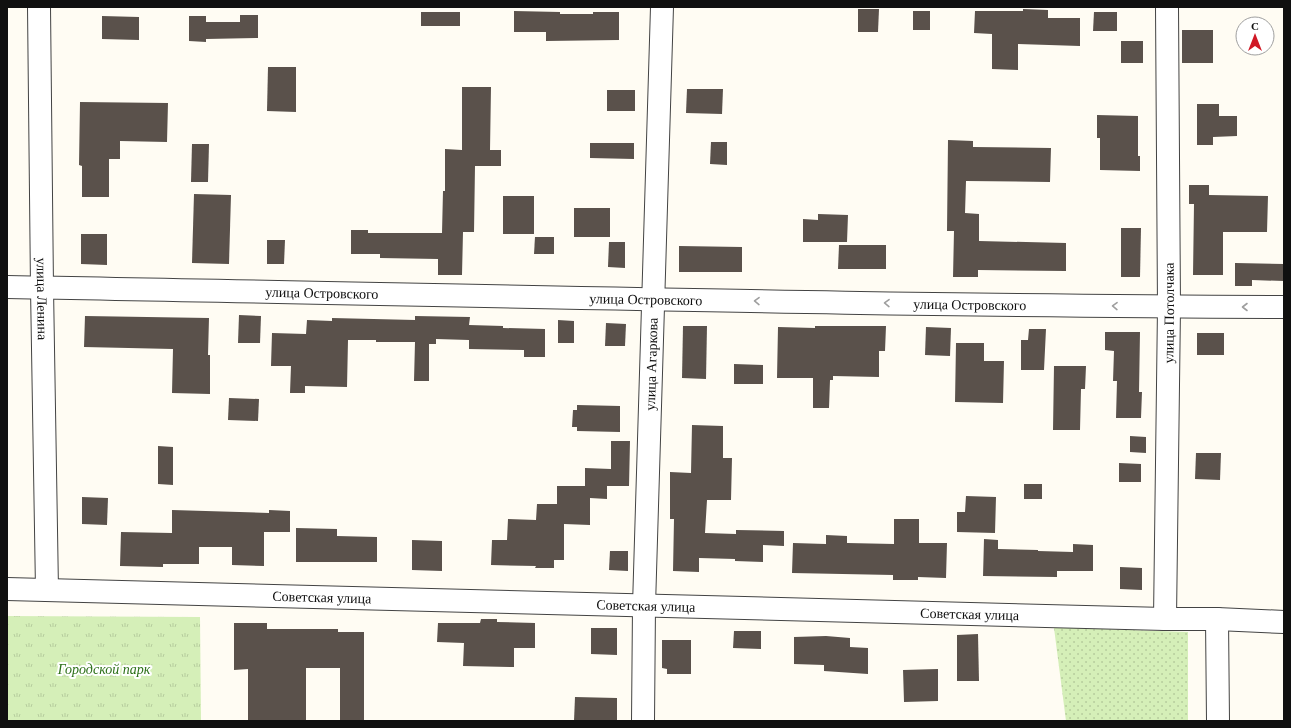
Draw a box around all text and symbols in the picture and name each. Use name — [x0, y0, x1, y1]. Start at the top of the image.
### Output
north arrow — [1235, 16, 1275, 56]
text: С — [1251, 20, 1259, 32]
street label: улица Ленина — [34, 258, 50, 341]
street label: улица Потолчака — [1161, 262, 1177, 364]
street label: улица Островского — [265, 284, 379, 301]
street label: улица Островского — [589, 291, 703, 308]
street label: улица Островского — [913, 296, 1026, 313]
one-way arrow — [754, 297, 760, 305]
one-way arrow — [884, 299, 890, 307]
one-way arrow — [1112, 302, 1118, 310]
one-way arrow — [1242, 303, 1248, 311]
street label: улица Агаркова — [642, 317, 660, 411]
street label: Советская улица — [272, 588, 372, 606]
street label: Советская улица — [596, 597, 696, 614]
street label: Советская улица — [920, 605, 1020, 623]
park label: Городской парк — [57, 662, 151, 677]

